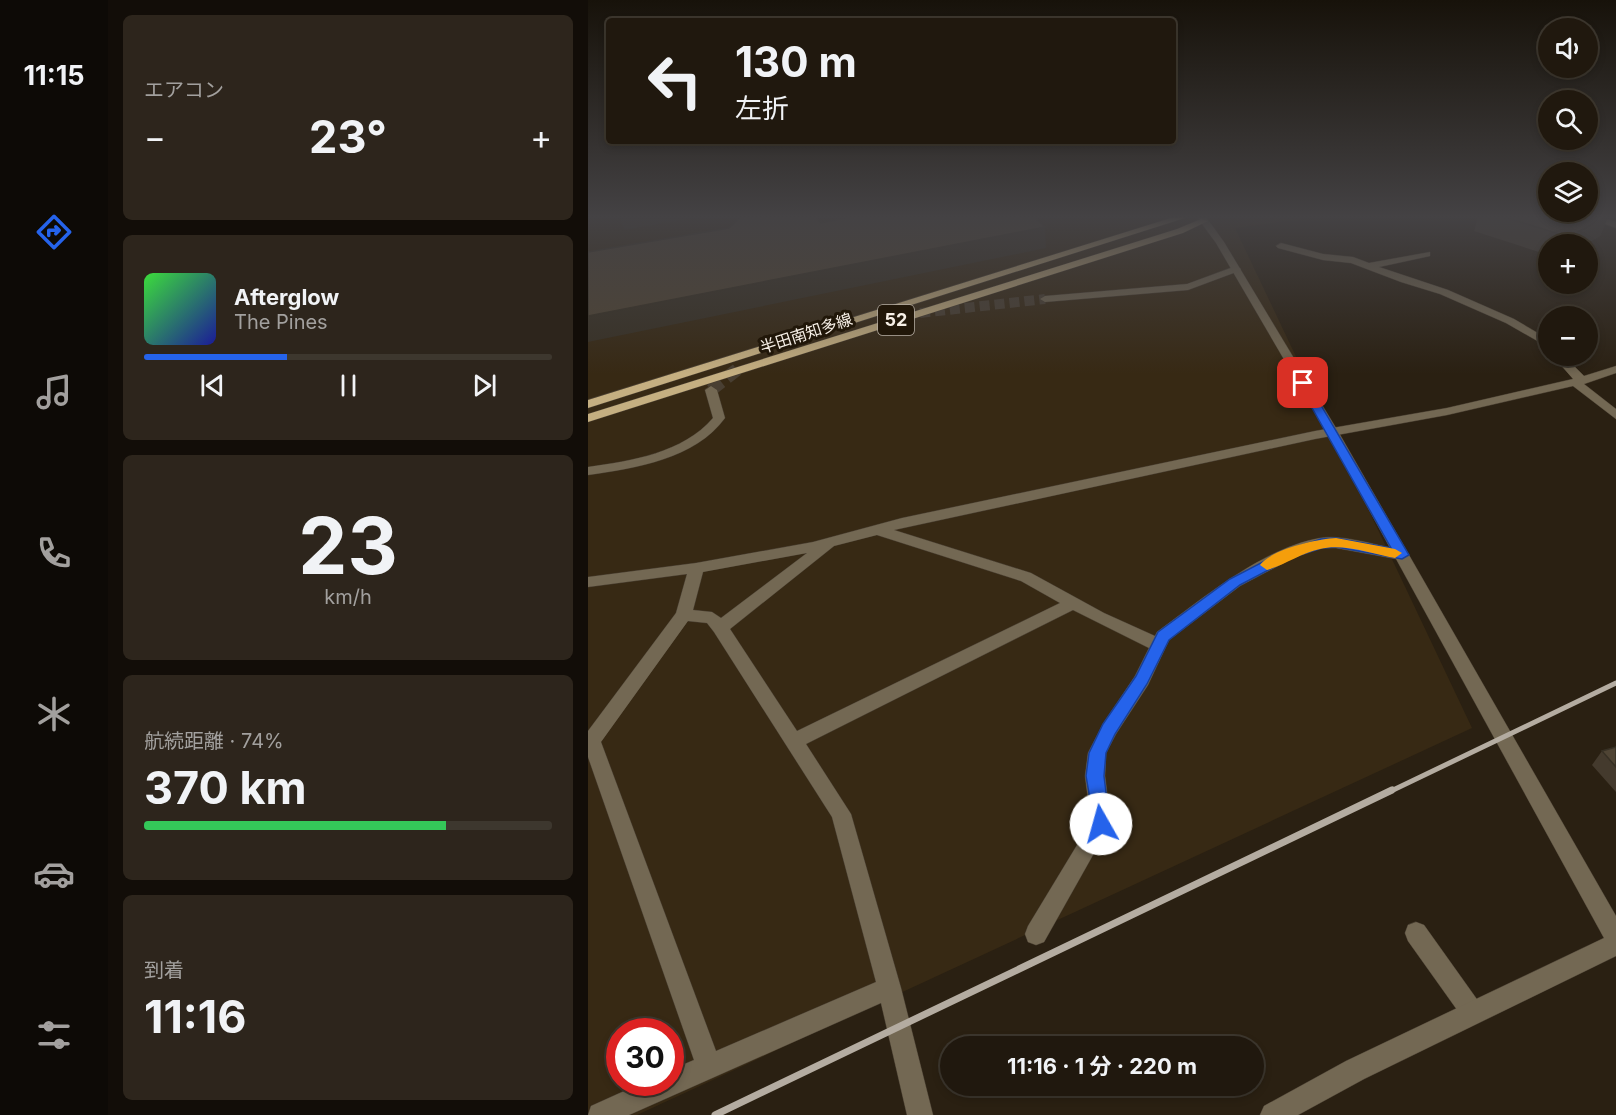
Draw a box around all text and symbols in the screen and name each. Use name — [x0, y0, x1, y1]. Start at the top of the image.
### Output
map controls — [1538, 18, 1598, 366]
button: sound — [1538, 18, 1598, 78]
text: 130 m — [735, 36, 857, 87]
icon: left — [636, 42, 714, 120]
text: 11:15 — [23, 59, 85, 92]
text: エアコン — [144, 78, 224, 102]
button: search — [1538, 90, 1598, 150]
text: 左折 — [735, 92, 789, 125]
text: 23° — [309, 109, 387, 164]
text: − — [144, 117, 166, 157]
text: + — [530, 117, 552, 157]
button: layers — [1538, 162, 1598, 222]
icon: directions — [33, 211, 75, 253]
button: + — [1538, 234, 1598, 294]
text: Afterglow — [234, 284, 339, 310]
road number: 52 — [878, 305, 914, 335]
button: − — [1538, 306, 1598, 366]
street label: 半田南知多線 — [757, 309, 855, 357]
text: The Pines — [234, 310, 328, 334]
pin — [1277, 357, 1328, 408]
icon: arrive — [1286, 366, 1319, 399]
icon: previous — [196, 369, 229, 402]
icon: pause — [332, 369, 365, 402]
icon: next — [468, 369, 501, 402]
icon: music — [33, 371, 75, 413]
text: 23 — [298, 498, 398, 593]
icon: phone — [33, 532, 75, 574]
text: km/h — [324, 585, 372, 609]
icon: climate — [33, 693, 75, 735]
text: 航続距離 · 74% — [144, 729, 284, 753]
text: 370 km — [144, 760, 307, 815]
position arrow — [1069, 792, 1133, 856]
icon: car — [33, 853, 75, 895]
text: 到着 — [144, 958, 184, 982]
text: 11:16 — [144, 989, 246, 1044]
icon: filters — [33, 1014, 75, 1056]
speed limit sign: 30 — [606, 1018, 684, 1096]
text: 11:16 · 1 分 · 220 m — [1007, 1053, 1197, 1079]

